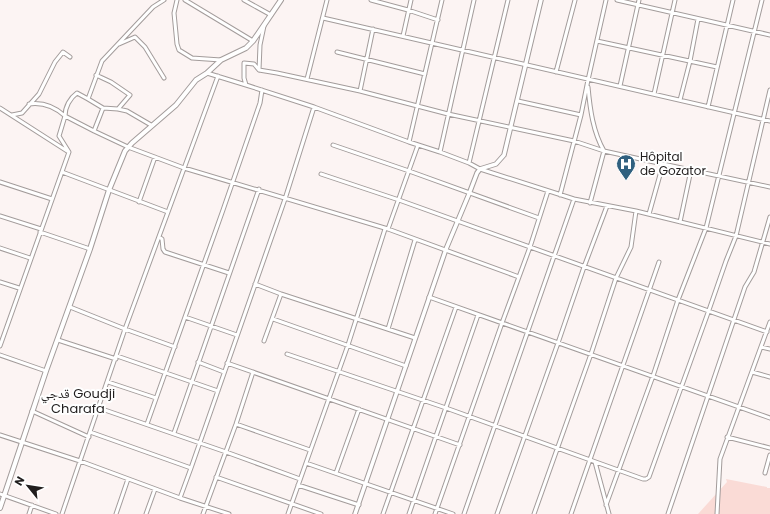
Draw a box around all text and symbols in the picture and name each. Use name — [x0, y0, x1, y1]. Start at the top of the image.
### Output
place label: Hôpital de Gozator — [640, 148, 706, 179]
hospital icon: Hôpital de Gozator — [615, 153, 637, 181]
district label: قدجي Goudji Charafa — [41, 384, 115, 418]
north arrow — [8, 466, 48, 506]
text: N — [10, 473, 28, 489]

